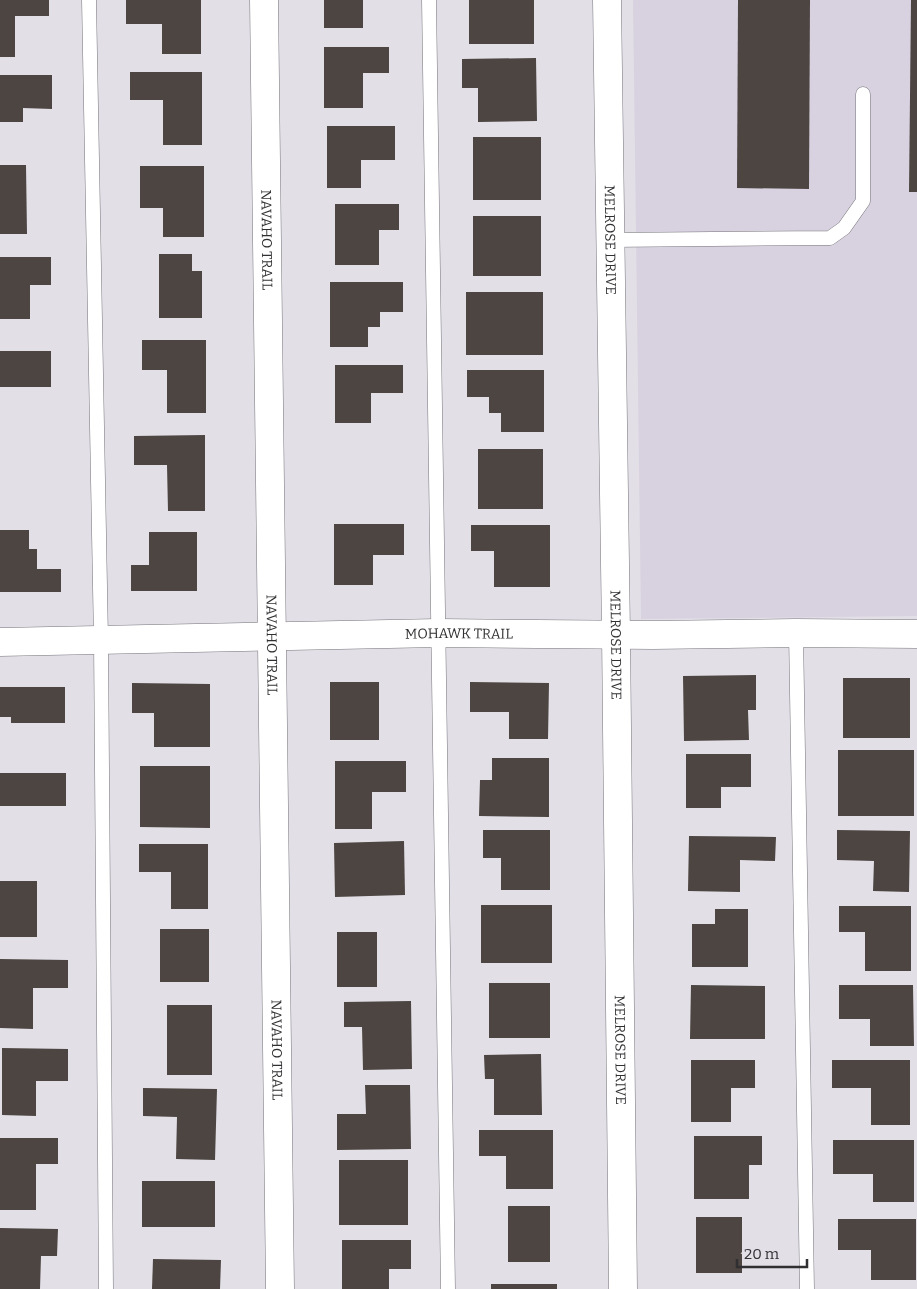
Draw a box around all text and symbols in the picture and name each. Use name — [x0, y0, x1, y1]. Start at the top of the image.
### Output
street label: MELROSE DRIVE — [601, 185, 619, 295]
street label: NAVAHO TRAIL — [257, 189, 276, 291]
street label: MELROSE DRIVE — [606, 590, 625, 700]
street label: NAVAHO TRAIL — [262, 594, 281, 696]
street label: MOHAWK TRAIL — [405, 625, 513, 643]
street label: MELROSE DRIVE — [611, 995, 629, 1105]
street label: NAVAHO TRAIL — [267, 999, 286, 1101]
scale bar — [737, 1236, 807, 1268]
text: 20 m — [744, 1245, 780, 1263]

